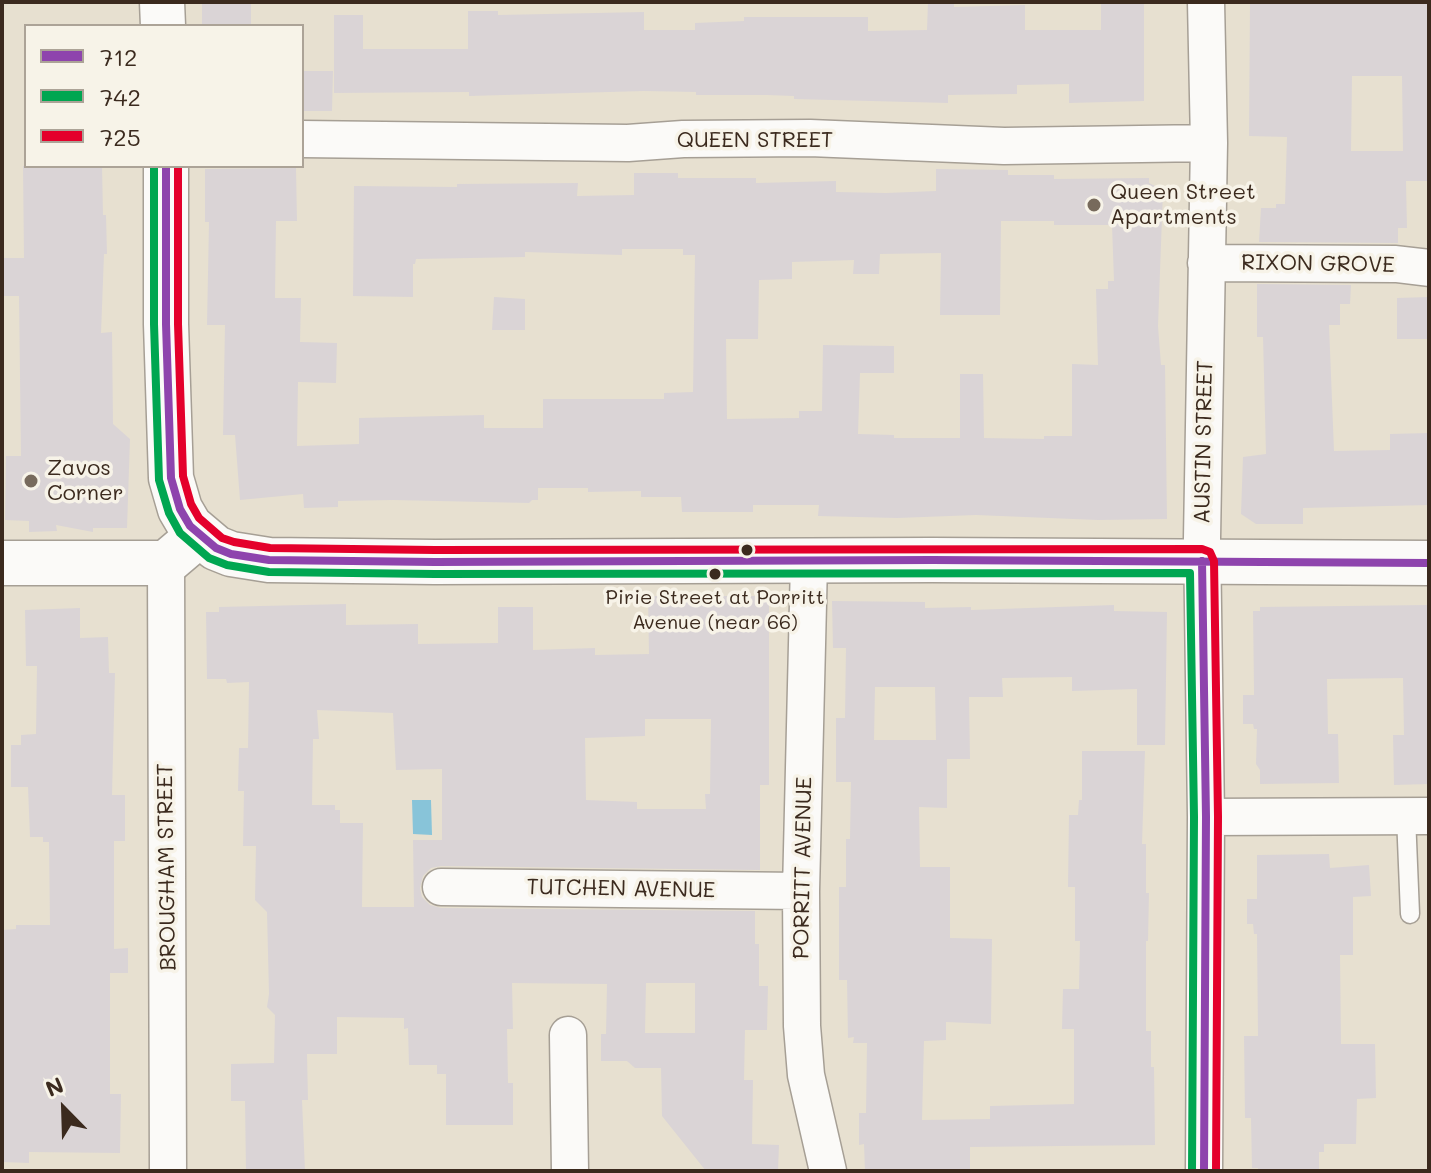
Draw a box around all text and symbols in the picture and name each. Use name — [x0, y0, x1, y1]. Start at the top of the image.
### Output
legend — [24, 24, 304, 168]
text: 712 — [100, 41, 137, 72]
text: 742 — [100, 81, 141, 112]
text: 725 — [100, 121, 141, 152]
street label: QUEEN STREET — [677, 127, 833, 153]
place label: Queen Street Apartments — [1110, 179, 1256, 230]
marker: Queen Street Apartments — [1085, 196, 1103, 214]
street label: RIXON GROVE — [1241, 249, 1395, 279]
street label: AUSTIN STREET — [1189, 360, 1219, 524]
place label: Zavos Corner — [47, 455, 124, 506]
marker: Zavos Corner — [22, 472, 40, 490]
unlabelled marker — [739, 542, 755, 558]
marker: Pirie Street at Porritt Avenue (near 66) — [707, 566, 723, 582]
place label: Pirie Street at Porritt Avenue (near 66) — [606, 586, 824, 633]
street label: BROUGHAM STREET — [152, 763, 182, 971]
street label: PORRITT AVENUE — [788, 777, 818, 959]
street label: TUTCHEN AVENUE — [526, 874, 716, 904]
north arrow — [24, 1069, 104, 1149]
text: N — [41, 1070, 68, 1103]

